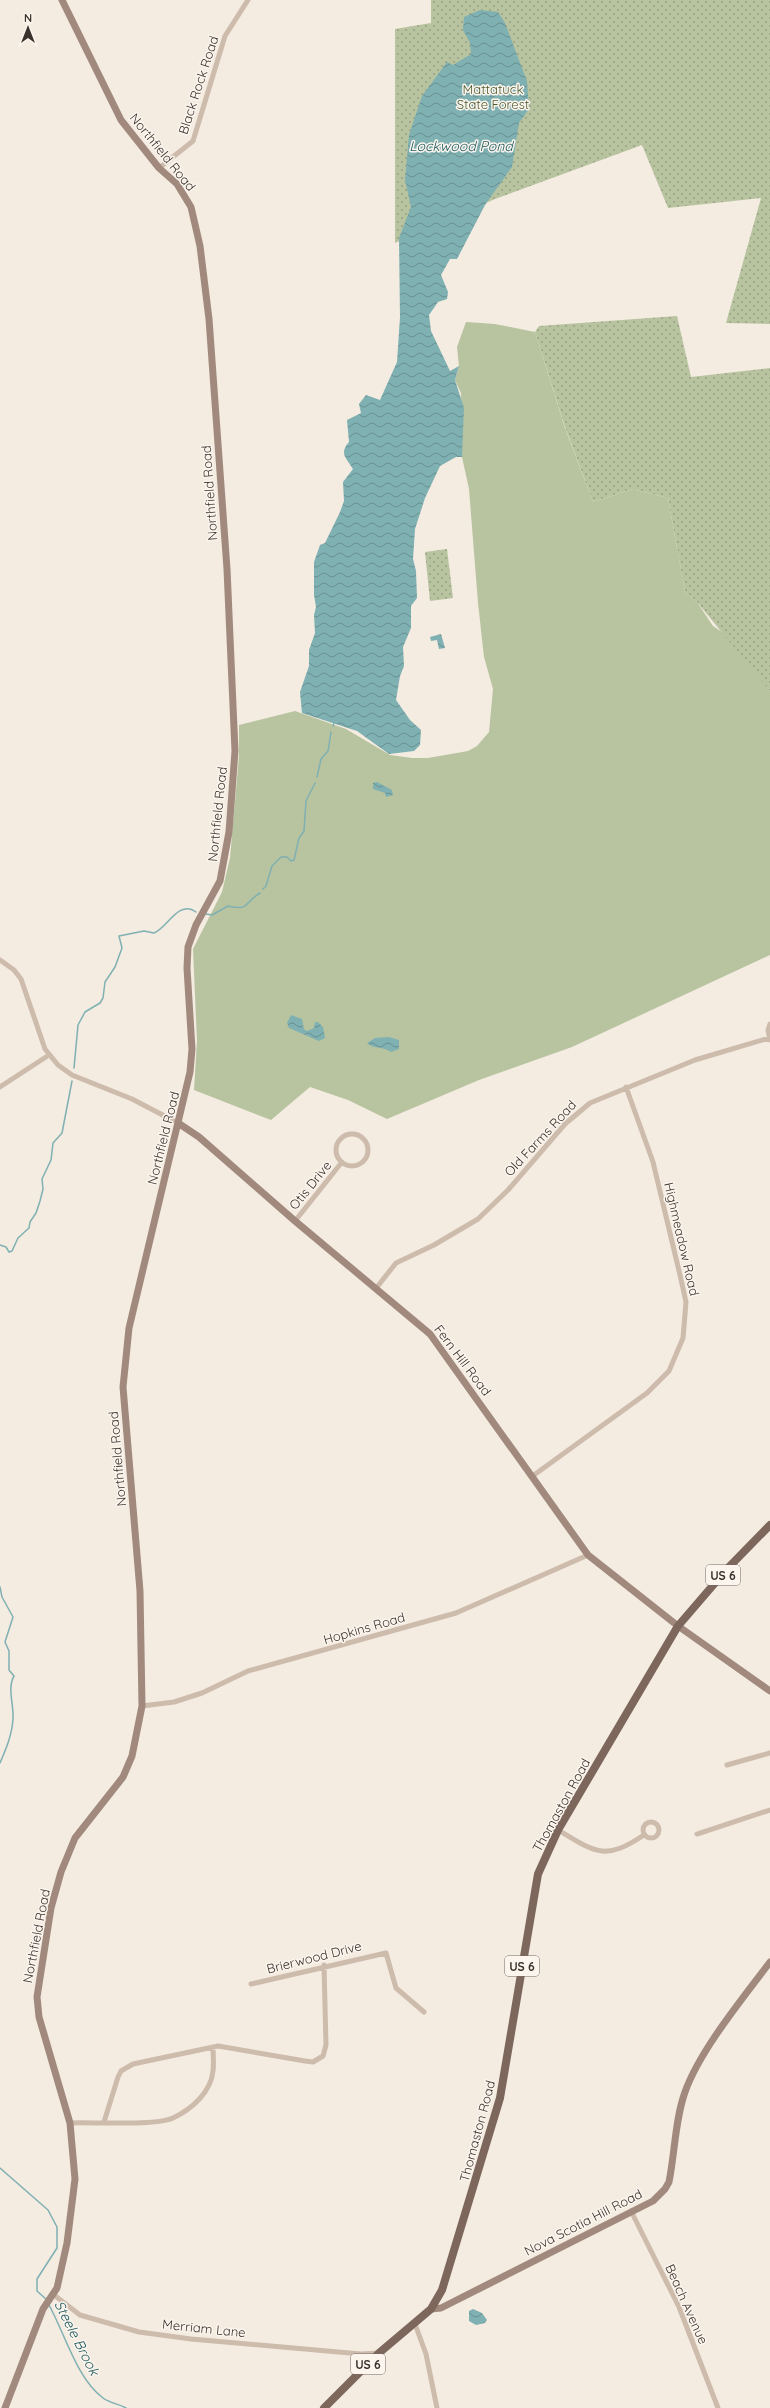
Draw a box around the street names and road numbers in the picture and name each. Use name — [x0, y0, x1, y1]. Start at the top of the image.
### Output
street label: Black Rock Road — [175, 34, 221, 136]
street label: Northfield Road — [127, 110, 199, 194]
street label: Northfield Road — [198, 445, 220, 541]
street label: Northfield Road — [204, 766, 230, 862]
street label: Northfield Road — [144, 1090, 182, 1186]
street label: Old Farms Road — [501, 1097, 579, 1179]
street label: Otis Drive — [286, 1157, 334, 1213]
street label: Highmeadow Road — [661, 1181, 703, 1297]
street label: Fern Hill Road — [431, 1321, 495, 1399]
street label: Northfield Road — [105, 1411, 129, 1507]
road number: US 6 — [706, 1565, 740, 1585]
street label: Hopkins Road — [321, 1609, 407, 1647]
street label: Thomaston Road — [529, 1755, 593, 1855]
street label: Northfield Road — [19, 1888, 53, 1984]
street label: Brierwood Drive — [265, 1937, 363, 1977]
road number: US 6 — [505, 1956, 539, 1976]
street label: Thomaston Road — [456, 2078, 498, 2184]
street label: Nova Scotia Hill Road — [521, 2185, 645, 2259]
street label: Beach Avenue — [662, 2262, 712, 2346]
street label: Merriam Lane — [161, 2316, 247, 2340]
road number: US 6 — [351, 2354, 385, 2374]

